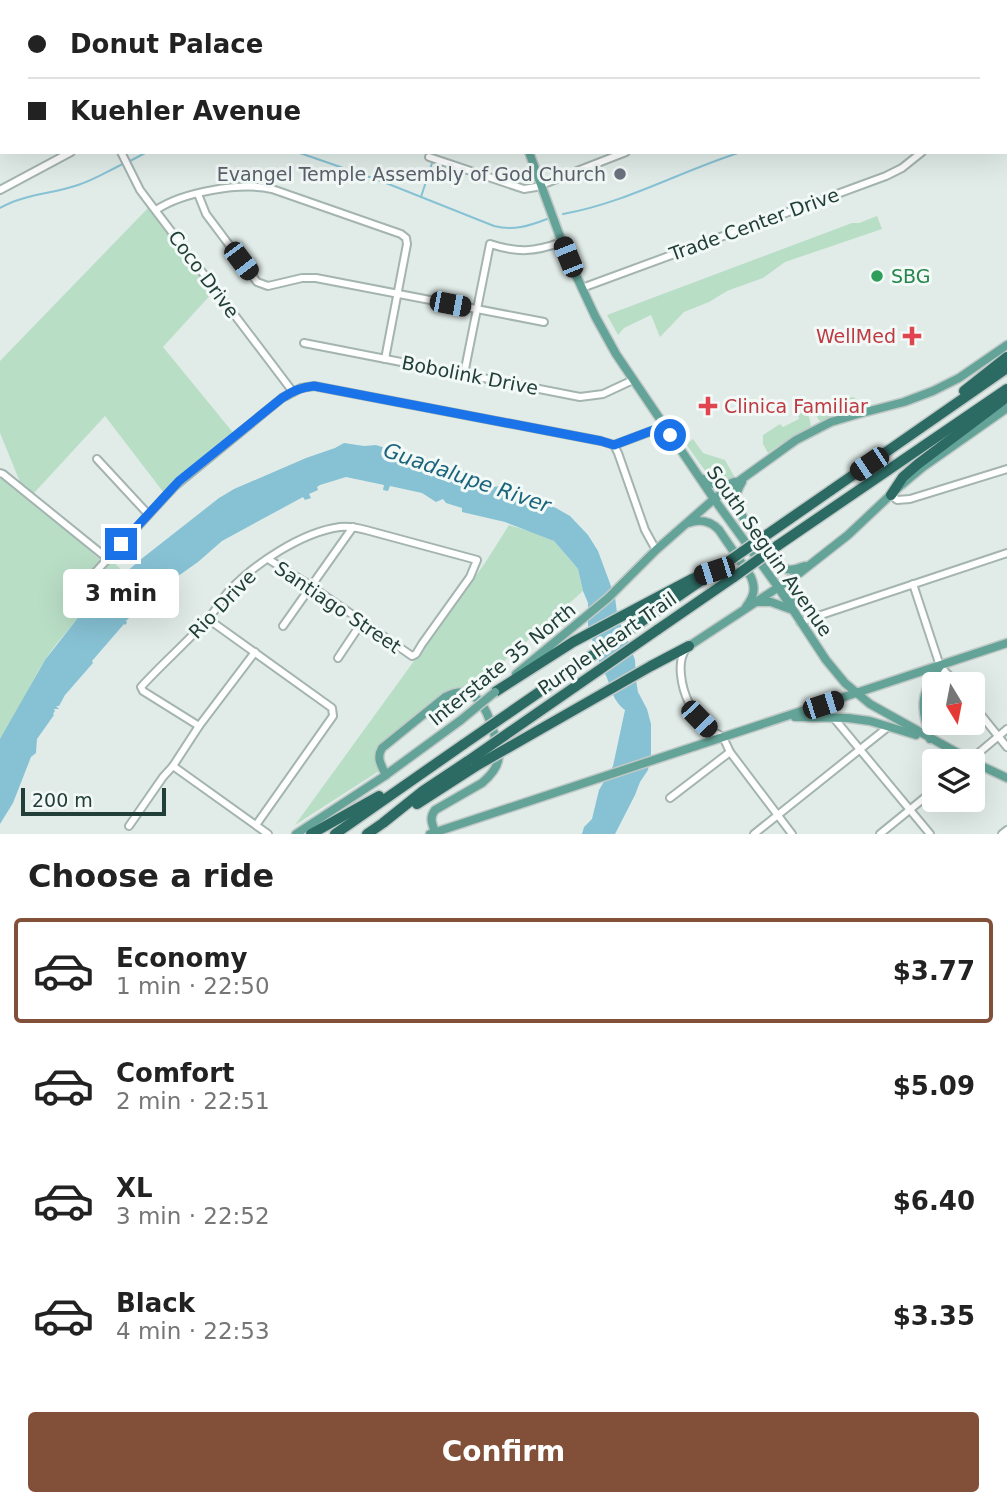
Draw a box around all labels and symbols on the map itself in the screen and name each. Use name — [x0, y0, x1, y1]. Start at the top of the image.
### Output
place label: Evangel Temple Assembly of God Church — [217, 163, 606, 185]
marker: Evangel Temple Assembly of God Church — [612, 166, 628, 182]
street label: Trade Center Drive — [665, 183, 842, 265]
street label: Coco Drive — [164, 226, 244, 322]
car — [551, 234, 586, 280]
car — [220, 238, 263, 284]
place label: SBG — [891, 265, 930, 287]
marker: SBG — [869, 268, 885, 284]
car — [428, 290, 473, 318]
place label: WellMed — [816, 325, 896, 347]
marker: WellMed — [902, 326, 922, 346]
street label: Bobolink Drive — [400, 351, 540, 399]
place label: Clinica Familiar — [724, 395, 868, 417]
marker: Clinica Familiar — [698, 396, 718, 416]
route start — [654, 419, 686, 451]
water label: Guadalupe River — [380, 438, 555, 518]
car — [846, 444, 893, 484]
street label: South Seguin Avenue — [703, 462, 837, 640]
route end — [105, 528, 137, 560]
car — [691, 555, 738, 587]
street label: Santiago Street — [271, 557, 405, 657]
street label: Rio Drive — [184, 565, 260, 643]
callout: 3 min — [63, 568, 179, 618]
street label: Purple Heart Trail — [534, 587, 680, 699]
street label: Interstate 35 North — [424, 598, 580, 730]
north arrow — [922, 672, 985, 735]
car — [800, 689, 847, 721]
car — [677, 697, 722, 741]
scale bar — [21, 785, 166, 817]

